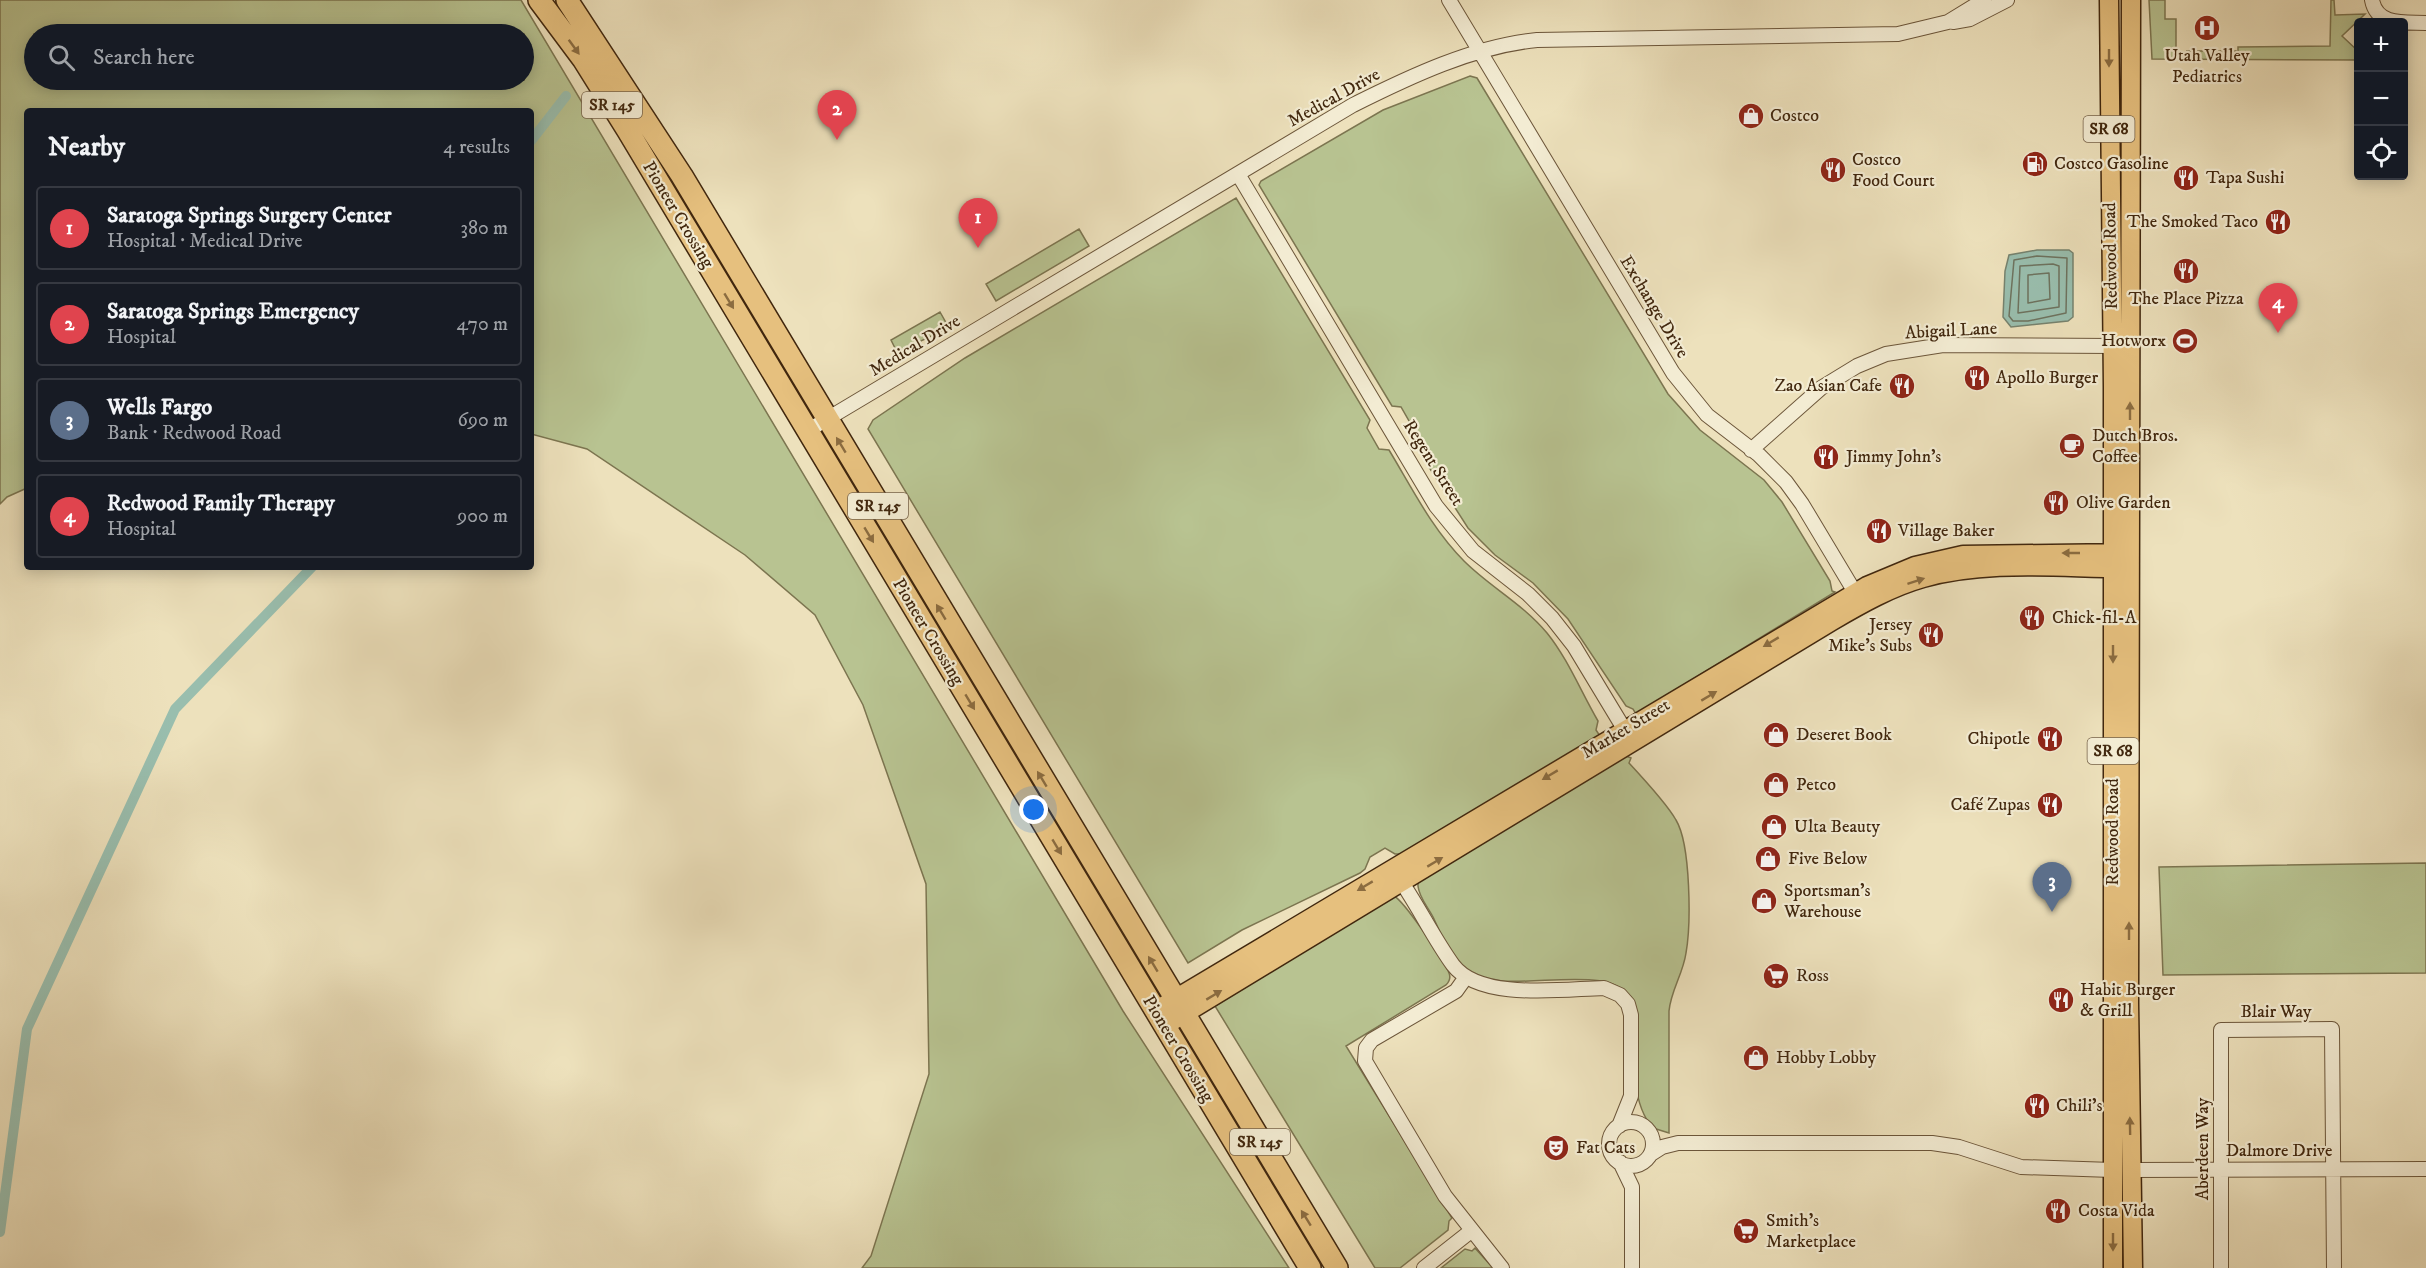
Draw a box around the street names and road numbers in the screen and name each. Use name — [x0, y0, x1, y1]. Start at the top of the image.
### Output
street label: Medical Drive — [1284, 64, 1384, 132]
road number: SR 145 — [582, 92, 642, 118]
road number: SR 68 — [2084, 116, 2134, 142]
street label: Pioneer Crossing — [637, 158, 719, 273]
street label: Redwood Road — [2099, 202, 2123, 310]
street label: Exchange Drive — [1615, 252, 1693, 362]
street label: Medical Drive — [866, 310, 964, 382]
street label: Abigail Lane — [1904, 318, 1998, 344]
street label: Regent Street — [1398, 416, 1468, 510]
road number: SR 145 — [848, 493, 908, 519]
street label: Pioneer Crossing — [887, 575, 969, 690]
street label: Market Street — [1578, 694, 1674, 764]
road number: SR 68 — [2088, 738, 2138, 764]
street label: Redwood Road — [2102, 778, 2124, 886]
street label: Pioneer Crossing — [1137, 992, 1219, 1107]
street label: Blair Way — [2240, 1001, 2312, 1023]
street label: Aberdeen Way — [2192, 1097, 2214, 1200]
road number: SR 145 — [1230, 1129, 1290, 1155]
street label: Dalmore Drive — [2226, 1140, 2332, 1162]

